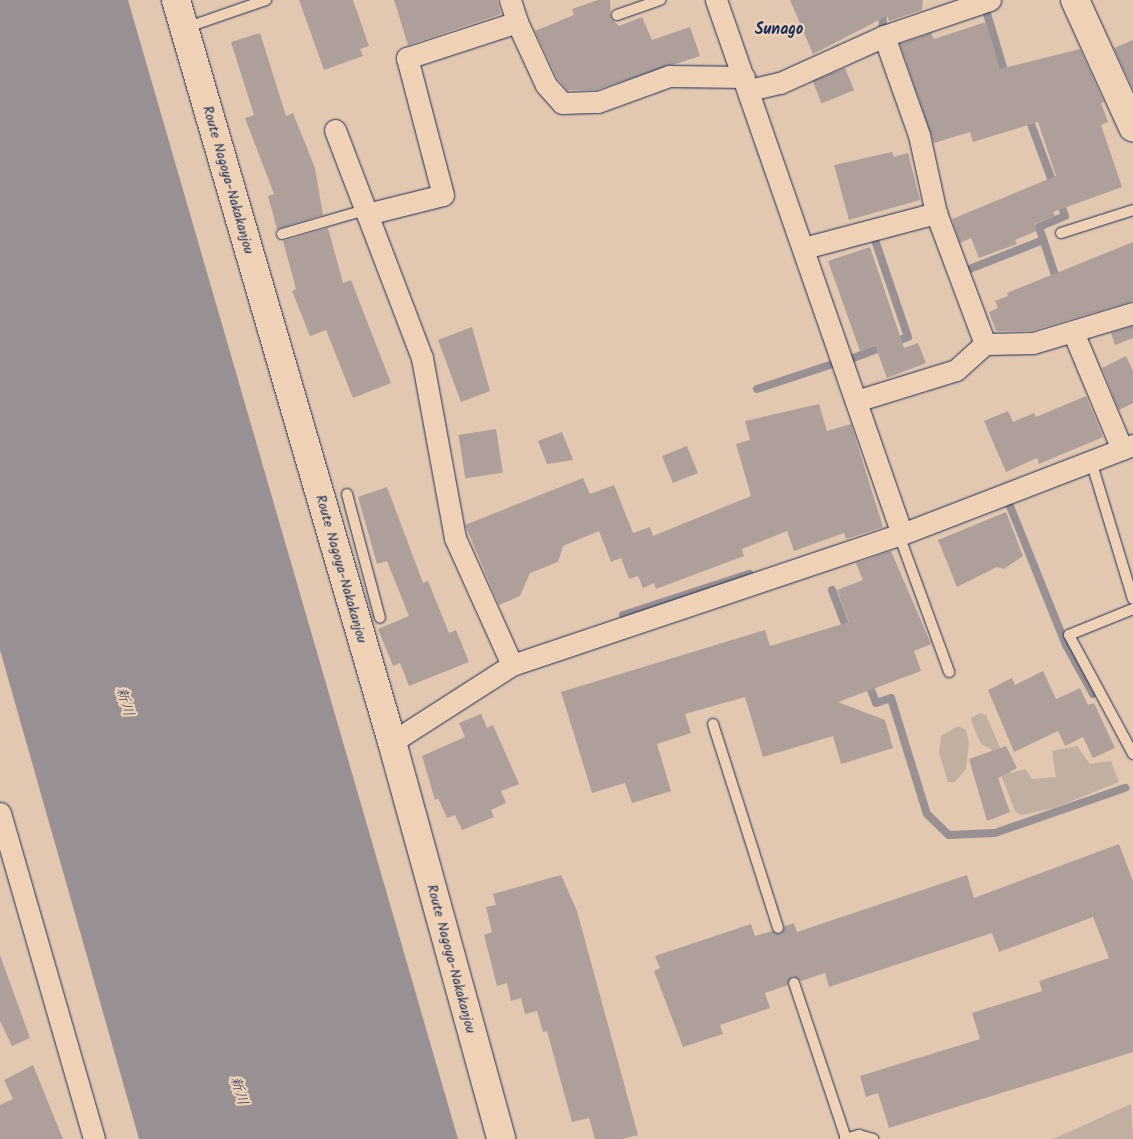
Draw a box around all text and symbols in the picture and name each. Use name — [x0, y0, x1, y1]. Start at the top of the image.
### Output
district label: Sunago — [755, 20, 803, 40]
street label: Route Nagoya-Nakakanjou — [199, 104, 257, 256]
street label: Route Nagoya-Nakakanjou — [312, 493, 370, 645]
water label: 新川 — [111, 685, 137, 719]
street label: Route Nagoya-Nakakanjou — [423, 883, 479, 1035]
water label: 新川 — [225, 1074, 251, 1108]

